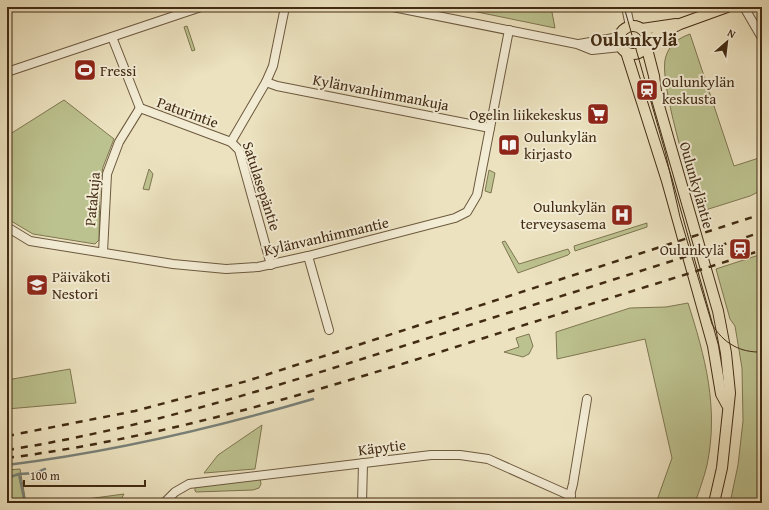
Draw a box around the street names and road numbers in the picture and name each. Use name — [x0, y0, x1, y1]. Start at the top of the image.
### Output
street label: Kylänvanhimmankuja — [311, 69, 451, 115]
street label: Paturintie — [154, 91, 222, 133]
street label: Satulasepäntie — [238, 139, 286, 233]
street label: Oulunkyläntie — [675, 139, 719, 231]
street label: Patakuja — [79, 171, 105, 227]
street label: Kylänvanhimmantie — [261, 211, 391, 261]
street label: Käpytie — [357, 434, 407, 460]

